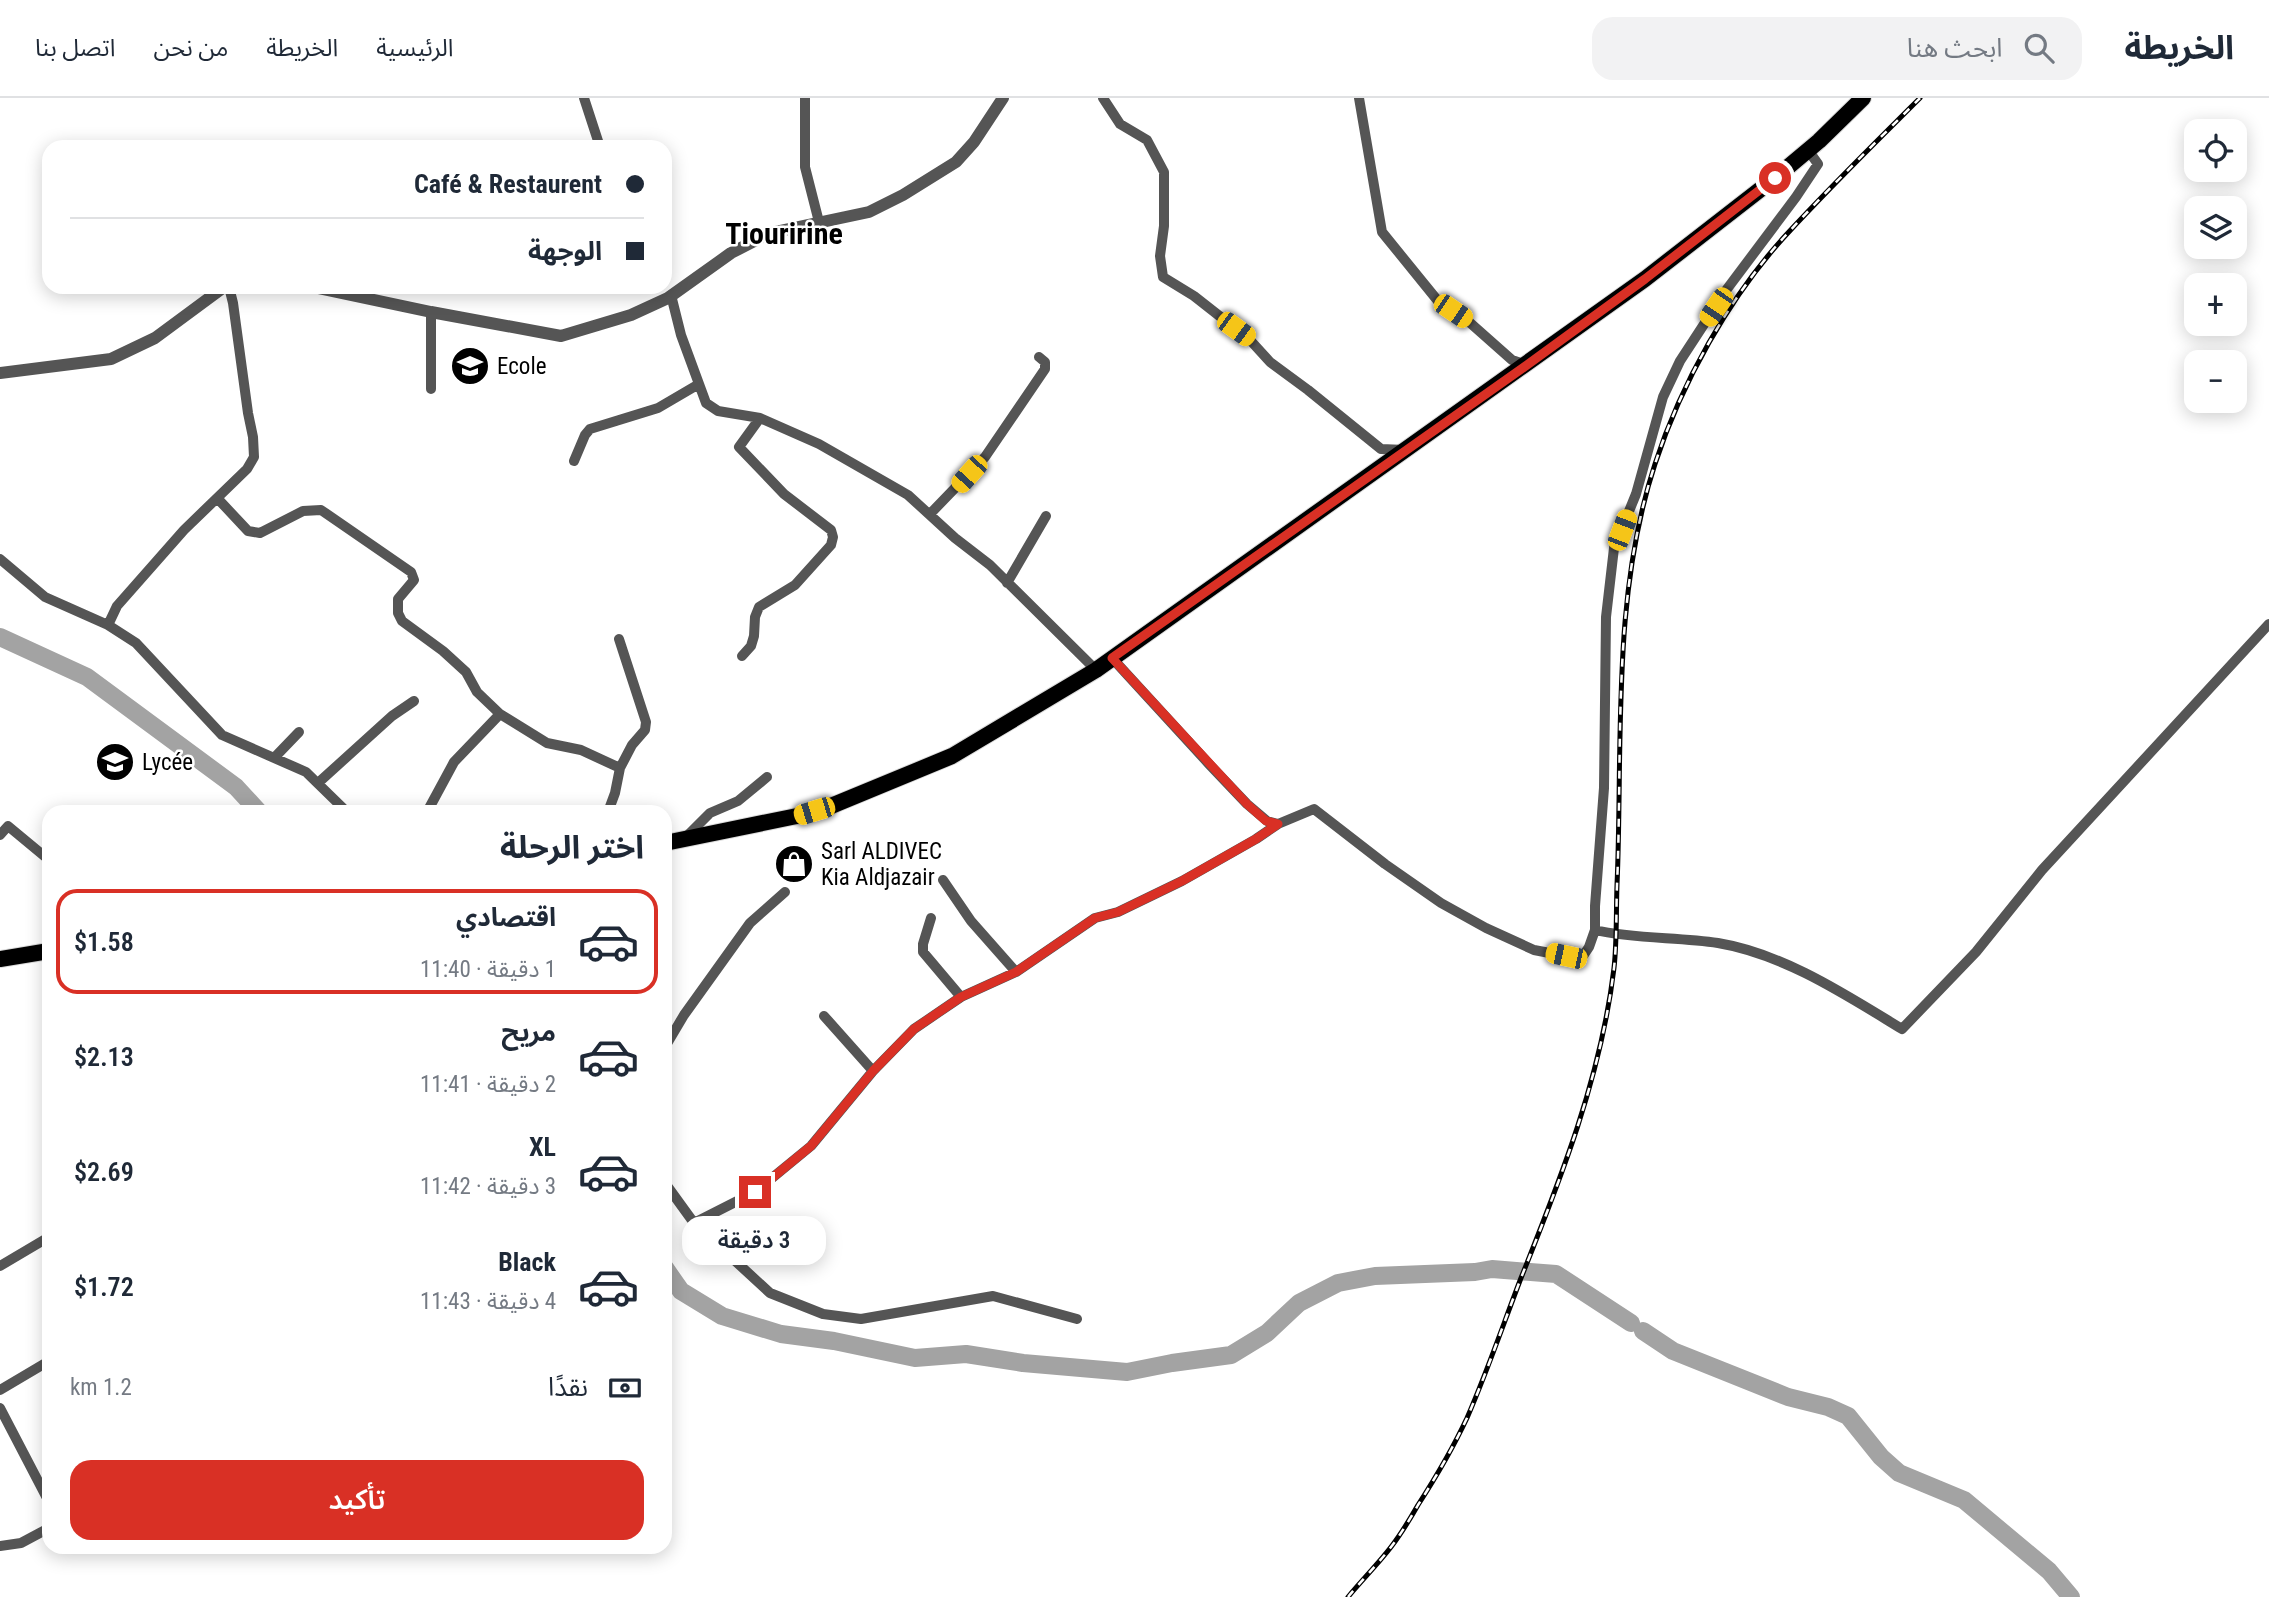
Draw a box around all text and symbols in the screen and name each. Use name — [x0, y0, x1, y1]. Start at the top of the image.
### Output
search box — [1592, 17, 2082, 80]
text: الخريطة — [2124, 28, 2234, 67]
icon: search — [2020, 29, 2058, 67]
text: ابحث هنا — [1907, 33, 2002, 63]
text: اتصل بنا — [35, 34, 115, 62]
text: من نحن — [153, 34, 228, 62]
text: الخريطة — [266, 34, 338, 62]
text: الرئيسية — [376, 34, 453, 62]
map controls — [2184, 119, 2247, 413]
button: locate — [2184, 119, 2247, 182]
route start — [1759, 162, 1791, 194]
text: Café & Restaurent — [414, 169, 602, 199]
button: layers — [2184, 196, 2247, 259]
district label: Tiouririne — [725, 216, 843, 251]
text: الوجهة — [528, 236, 602, 266]
button: + — [2184, 273, 2247, 336]
car — [1696, 284, 1737, 330]
car — [1430, 291, 1477, 331]
car — [1213, 308, 1260, 350]
school or university icon: Ecole — [449, 345, 491, 387]
button: − — [2184, 350, 2247, 413]
place label: Ecole — [497, 353, 546, 380]
car — [948, 451, 991, 497]
car — [1605, 507, 1640, 553]
school or university icon: Lycée — [94, 741, 136, 783]
place label: Lycée — [142, 749, 193, 776]
car — [791, 795, 838, 827]
text: اختر الرحلة — [500, 828, 644, 866]
place label: Sarl ALDIVEC Kia Aldjazair — [821, 838, 942, 891]
shop icon: Sarl ALDIVEC Kia Aldjazair — [773, 843, 815, 885]
text: اقتصادي — [456, 902, 556, 932]
icon: car — [577, 910, 640, 973]
text: $1.58 — [74, 927, 134, 957]
car — [1544, 941, 1589, 971]
text: 1 دقيقة · 11:40 — [420, 956, 556, 983]
text: مريح — [501, 1017, 556, 1047]
icon: car — [577, 1025, 640, 1088]
text: $2.13 — [74, 1042, 134, 1072]
text: 2 دقيقة · 11:41 — [420, 1071, 556, 1098]
text: XL — [529, 1132, 556, 1162]
icon: car — [577, 1140, 640, 1203]
text: $2.69 — [74, 1157, 134, 1187]
text: 3 دقيقة · 11:42 — [420, 1173, 556, 1200]
route end — [739, 1176, 771, 1208]
callout: 3 دقيقة — [683, 1216, 827, 1266]
text: 3 دقيقة — [718, 1227, 790, 1254]
text: Black — [498, 1247, 556, 1277]
icon: car — [577, 1255, 640, 1318]
text: $1.72 — [74, 1272, 134, 1302]
text: 4 دقيقة · 11:43 — [420, 1288, 556, 1315]
icon: cash — [606, 1369, 644, 1407]
text: نقدًا — [548, 1372, 588, 1402]
text: 1.2 km — [70, 1374, 132, 1401]
button: تأكيد — [70, 1460, 644, 1540]

